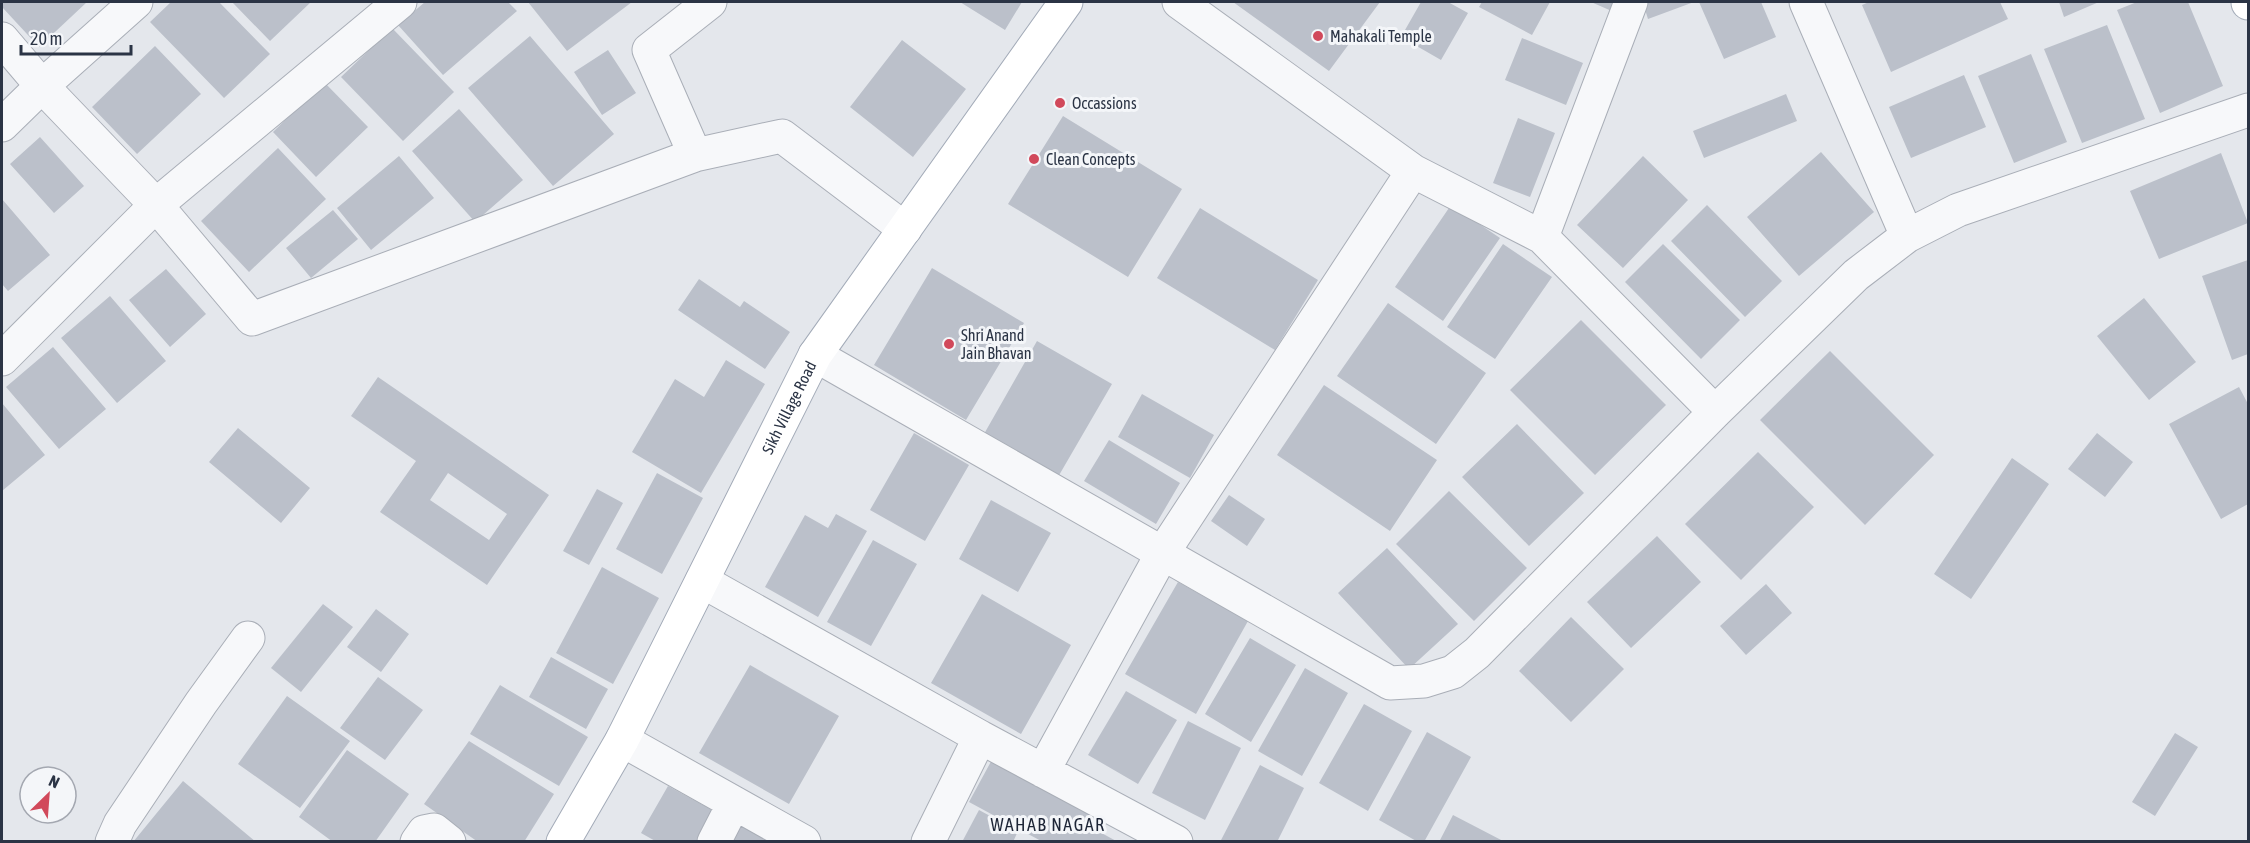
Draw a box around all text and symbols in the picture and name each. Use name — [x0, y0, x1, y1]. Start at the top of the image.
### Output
scale bar — [21, 18, 130, 56]
place label: Mahakali Temple — [1330, 27, 1432, 46]
text: 20 m — [30, 28, 62, 49]
marker: Mahakali Temple — [1311, 29, 1325, 43]
place label: Occassions — [1072, 94, 1137, 112]
marker: Occassions — [1053, 96, 1067, 110]
place label: Clean Concepts — [1046, 150, 1136, 169]
marker: Clean Concepts — [1027, 152, 1041, 166]
place label: Shri Anand Jain Bhavan — [961, 326, 1032, 362]
marker: Shri Anand Jain Bhavan — [942, 337, 956, 351]
street label: Sikh Village Road — [758, 358, 820, 457]
north arrow — [18, 765, 78, 825]
text: N — [46, 771, 62, 792]
district label: WAHAB NAGAR — [990, 814, 1106, 835]

